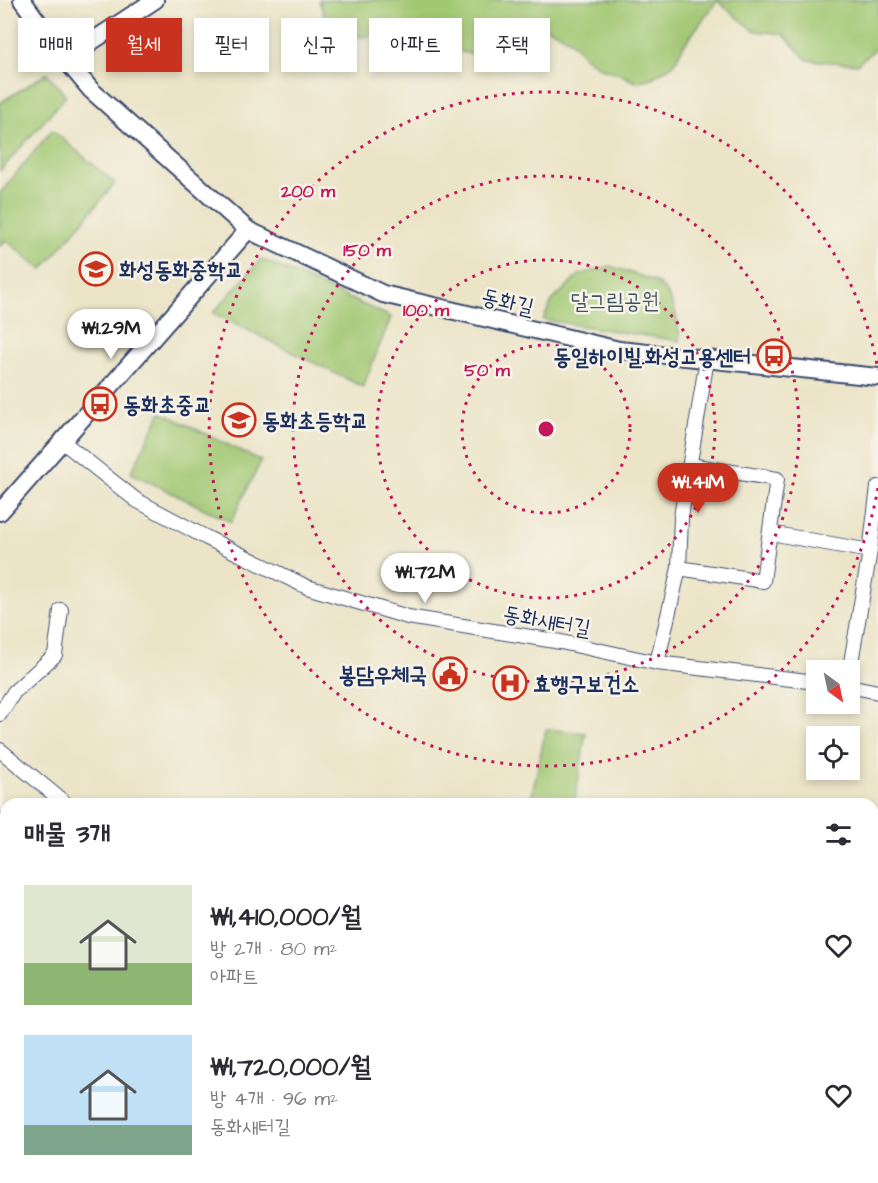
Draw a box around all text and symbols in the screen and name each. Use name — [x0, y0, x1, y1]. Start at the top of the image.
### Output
chip: 매매 — [18, 18, 94, 72]
chip: 월세 — [106, 18, 182, 72]
chip: 필터 — [194, 18, 269, 72]
chip: 신규 — [281, 18, 357, 72]
chip: 아파트 — [369, 18, 462, 72]
chip: 주택 — [474, 18, 550, 72]
text: 200 m — [280, 179, 336, 204]
text: 150 m — [343, 238, 392, 263]
school or university icon: 화성동화중학교 — [78, 251, 114, 287]
place label: 화성동화중학교 — [119, 255, 243, 286]
street label: 동화길 — [478, 281, 537, 324]
park label: 달그림공원 — [571, 286, 659, 317]
text: 100 m — [403, 298, 450, 323]
pin: ₩1.29M — [62, 309, 160, 360]
text: ₩1.29M — [81, 314, 141, 342]
bus stop icon: 동일하이빌.화성고용센터 — [756, 338, 792, 374]
place label: 동일하이빌.화성고용센터 — [553, 342, 751, 373]
text: 50 m — [464, 358, 511, 383]
bus stop icon: 동화초중교 — [82, 386, 118, 422]
place label: 동화초중교 — [123, 390, 212, 421]
school or university icon: 동화초등학교 — [221, 402, 257, 438]
place label: 동화초등학교 — [262, 406, 368, 437]
centre of rings — [536, 419, 556, 439]
pin: ₩1.41M — [649, 463, 747, 514]
text: ₩1.41M — [672, 468, 724, 496]
pin: ₩1.72M — [376, 553, 474, 604]
text: ₩1.72M — [395, 558, 455, 586]
street label: 동화새터길 — [500, 599, 593, 644]
public building icon: 봉담우체국 — [432, 656, 468, 692]
place label: 봉담우체국 — [338, 660, 427, 691]
north arrow — [806, 660, 860, 714]
map controls — [806, 660, 860, 780]
hospital icon: 효행구보건소 — [492, 665, 528, 701]
place label: 효행구보건소 — [533, 669, 639, 700]
button: locate — [806, 726, 860, 780]
text: 매물 3개 — [24, 816, 110, 852]
icon: filters — [822, 818, 855, 851]
text: ₩1,410,000/월 — [210, 899, 361, 935]
icon: home — [72, 909, 144, 981]
icon: heart — [822, 929, 855, 962]
text: 방 2개 · 80 m² — [210, 935, 337, 963]
text: 아파트 — [210, 963, 258, 991]
text: ₩1,720,000/월 — [210, 1049, 371, 1085]
icon: home — [72, 1059, 144, 1131]
icon: heart — [822, 1079, 855, 1112]
text: 방 4개 · 96 m² — [210, 1085, 338, 1113]
text: 동화새터길 — [210, 1113, 290, 1141]

